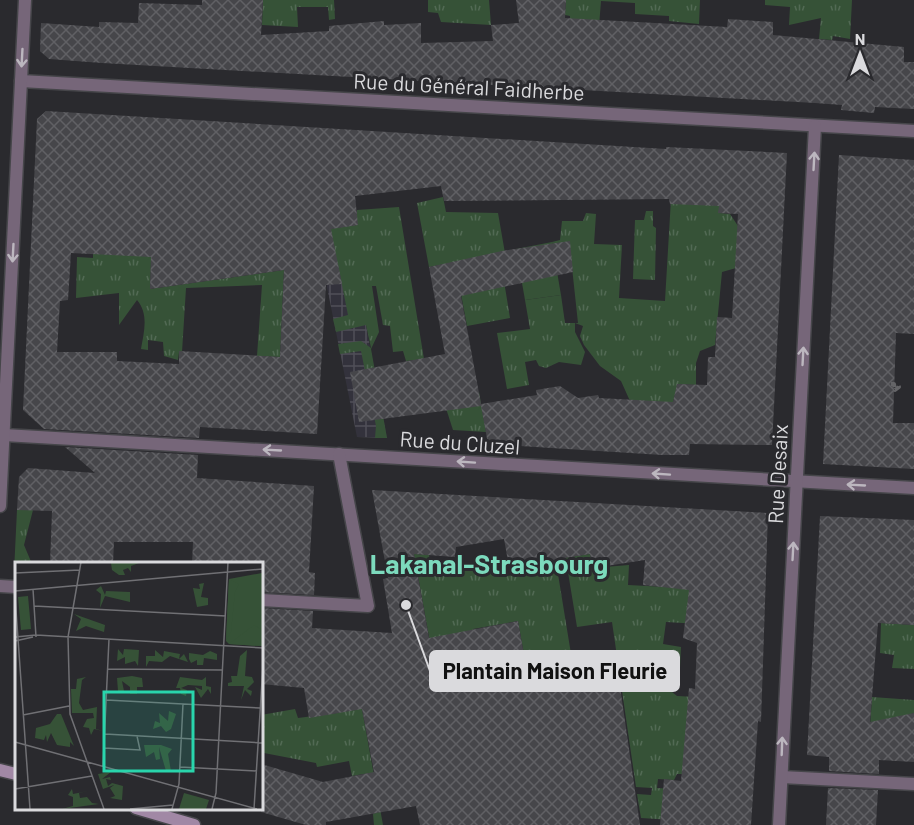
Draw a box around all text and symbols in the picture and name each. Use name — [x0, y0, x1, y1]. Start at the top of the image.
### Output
north arrow — [830, 24, 890, 84]
text: N — [855, 29, 865, 48]
one-way arrow — [17, 48, 28, 68]
street label: Rue du Général Faidherbe — [353, 67, 585, 105]
one-way arrow — [809, 152, 820, 172]
one-way arrow — [7, 243, 18, 263]
one-way arrow — [798, 347, 809, 367]
street label: Rue Desaix — [762, 424, 792, 524]
street label: Rue du Cluzel — [399, 425, 521, 459]
one-way arrow — [262, 444, 282, 455]
one-way arrow — [457, 456, 477, 467]
one-way arrow — [651, 468, 671, 479]
one-way arrow — [846, 479, 866, 490]
one-way arrow — [787, 541, 798, 561]
district label: Lakanal-Strasbourg — [370, 547, 608, 579]
inset map — [15, 562, 262, 810]
callout: Plantain Maison Fleurie — [430, 651, 679, 691]
text: Plantain Maison Fleurie — [443, 657, 667, 683]
one-way arrow — [777, 736, 788, 756]

